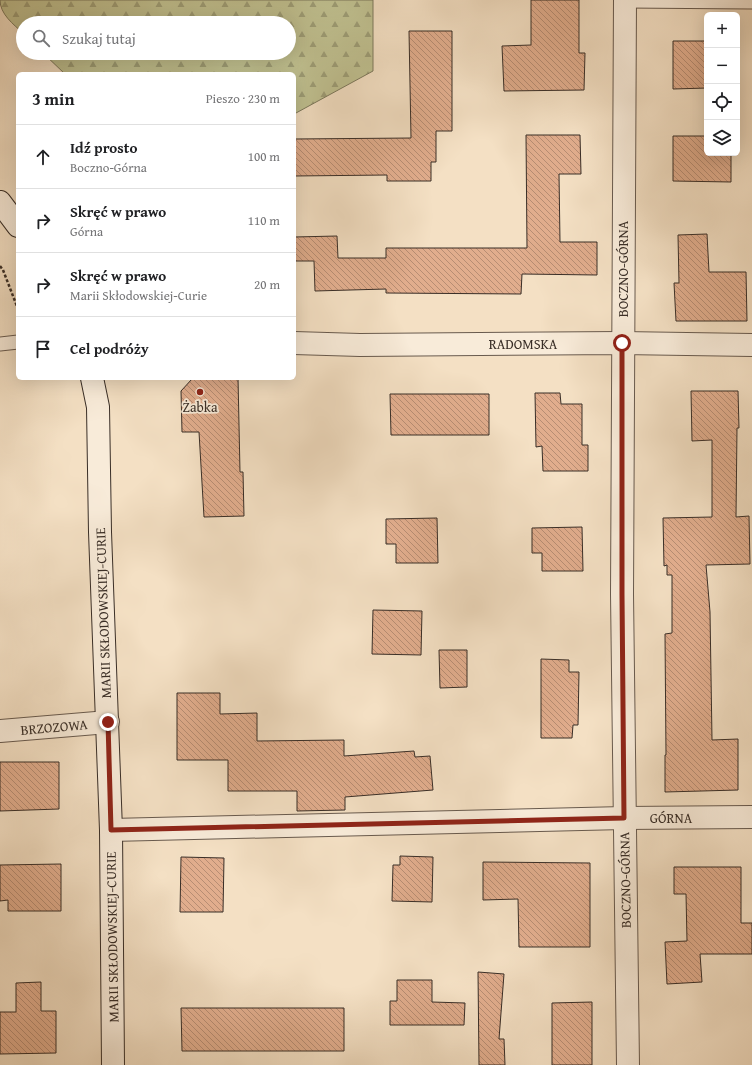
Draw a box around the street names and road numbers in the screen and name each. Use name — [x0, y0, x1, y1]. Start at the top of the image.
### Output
street label: BOCZNO-GÓRNA — [613, 220, 633, 317]
street label: RADOMSKA — [489, 334, 558, 354]
street label: MARII SKŁODOWSKIEJ-CURIE — [90, 527, 116, 699]
street label: BRZOZOWA — [20, 714, 89, 740]
street label: GÓRNA — [650, 808, 693, 828]
street label: BOCZNO-GÓRNA — [614, 831, 636, 928]
street label: MARII SKŁODOWSKIEJ-CURIE — [101, 851, 123, 1023]

